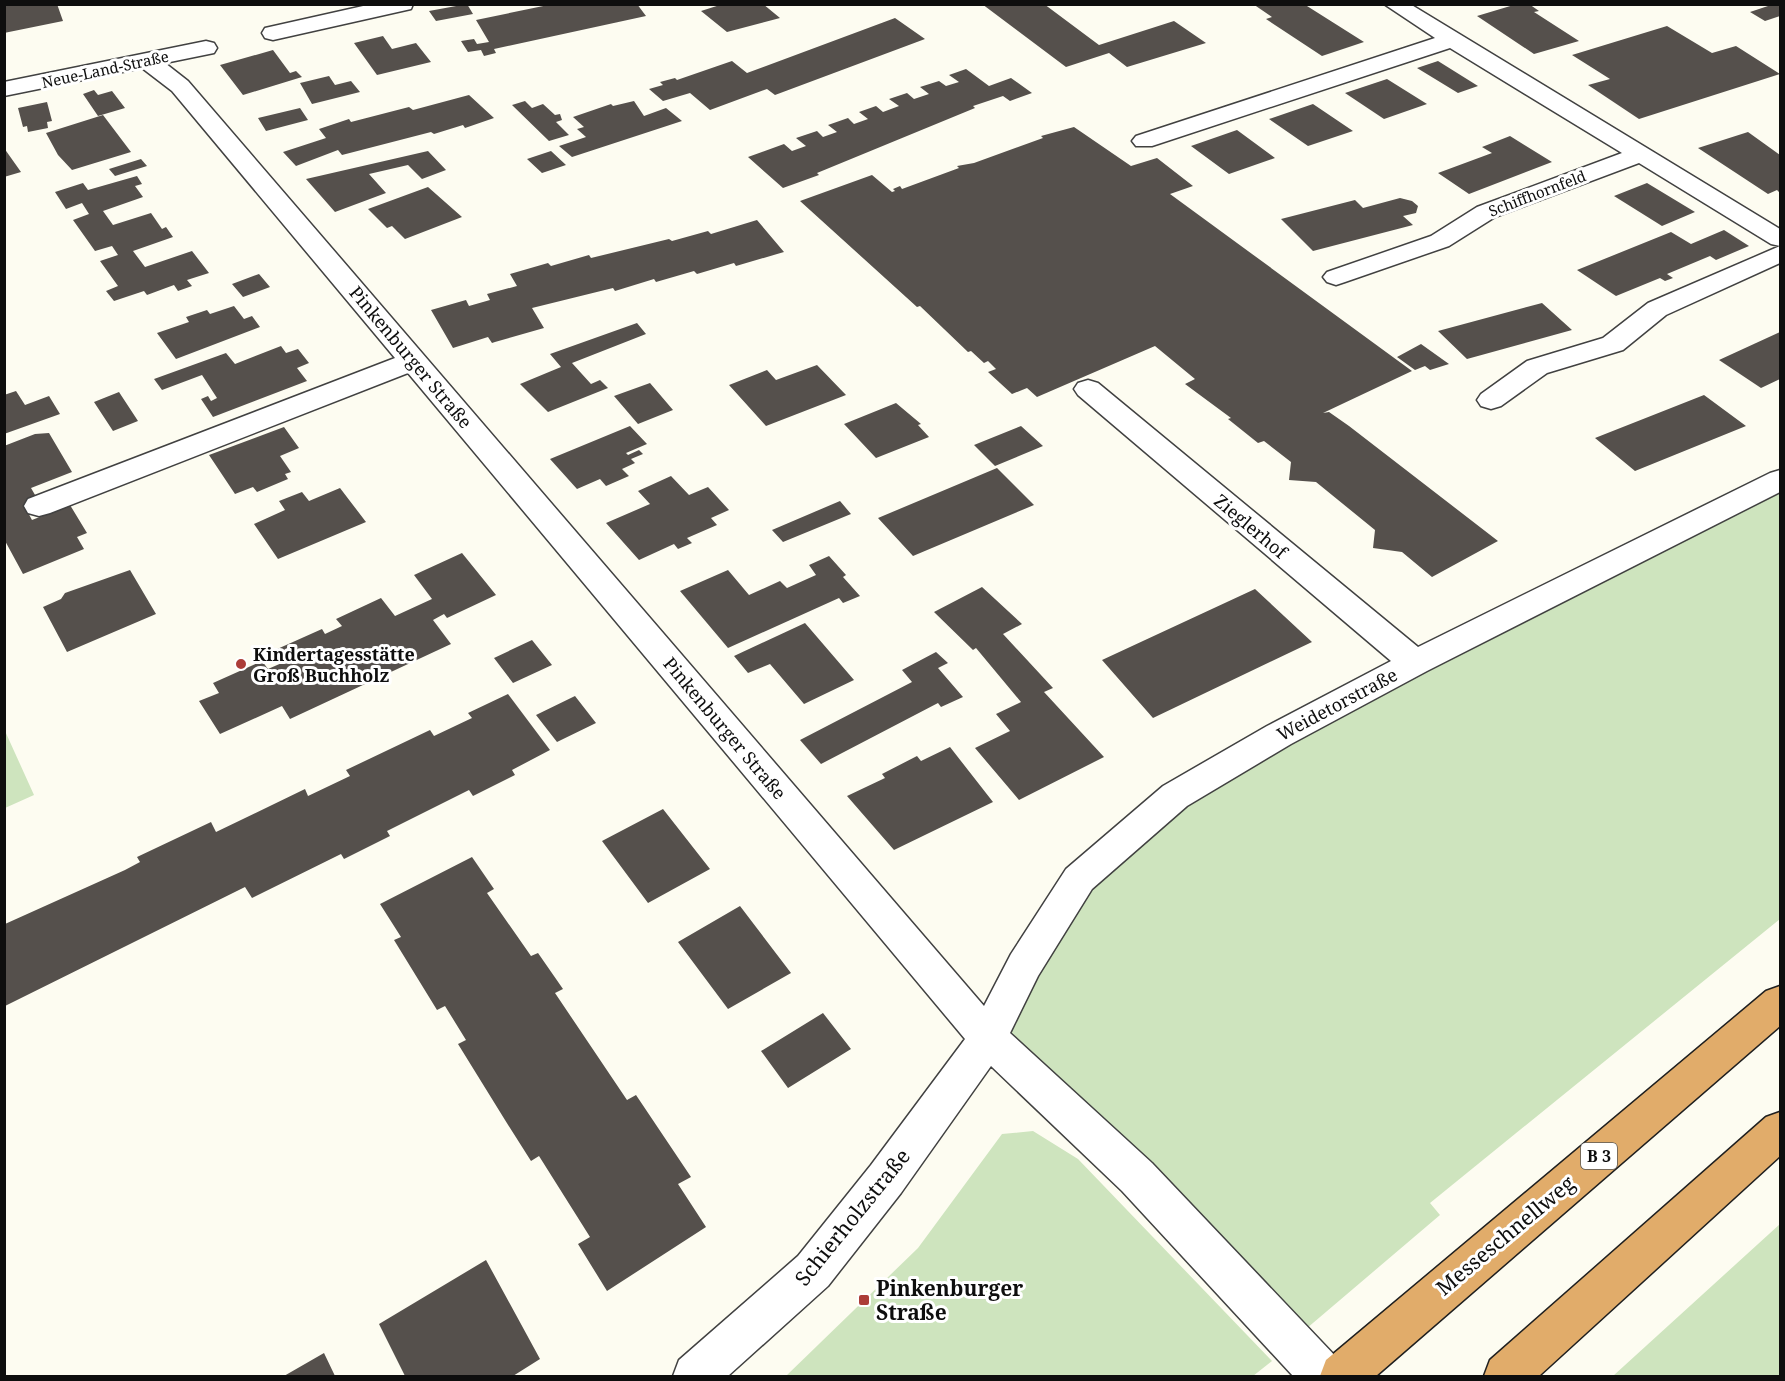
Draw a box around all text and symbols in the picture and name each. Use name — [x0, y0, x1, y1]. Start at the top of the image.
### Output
street label: Neue-Land-Straße — [40, 46, 170, 92]
street label: Schiffhornfeld — [1485, 165, 1589, 221]
street label: Pinkenburger Straße — [344, 281, 478, 433]
street label: Zieglerhof — [1210, 489, 1293, 564]
place label: Kindertagesstätte Groß Buchholz — [253, 642, 415, 687]
street label: Pinkenburger Straße — [658, 652, 792, 804]
marker: Kindertagesstätte Groß Buchholz — [234, 657, 248, 671]
street label: Weidetorstraße — [1273, 662, 1401, 746]
street label: Schierholzstraße — [788, 1143, 916, 1291]
road number: B 3 — [1581, 1143, 1617, 1169]
street label: Messeschnellweg — [1430, 1168, 1581, 1301]
place label: Pinkenburger Straße — [876, 1274, 1023, 1326]
marker: Pinkenburger Straße — [857, 1293, 871, 1307]

